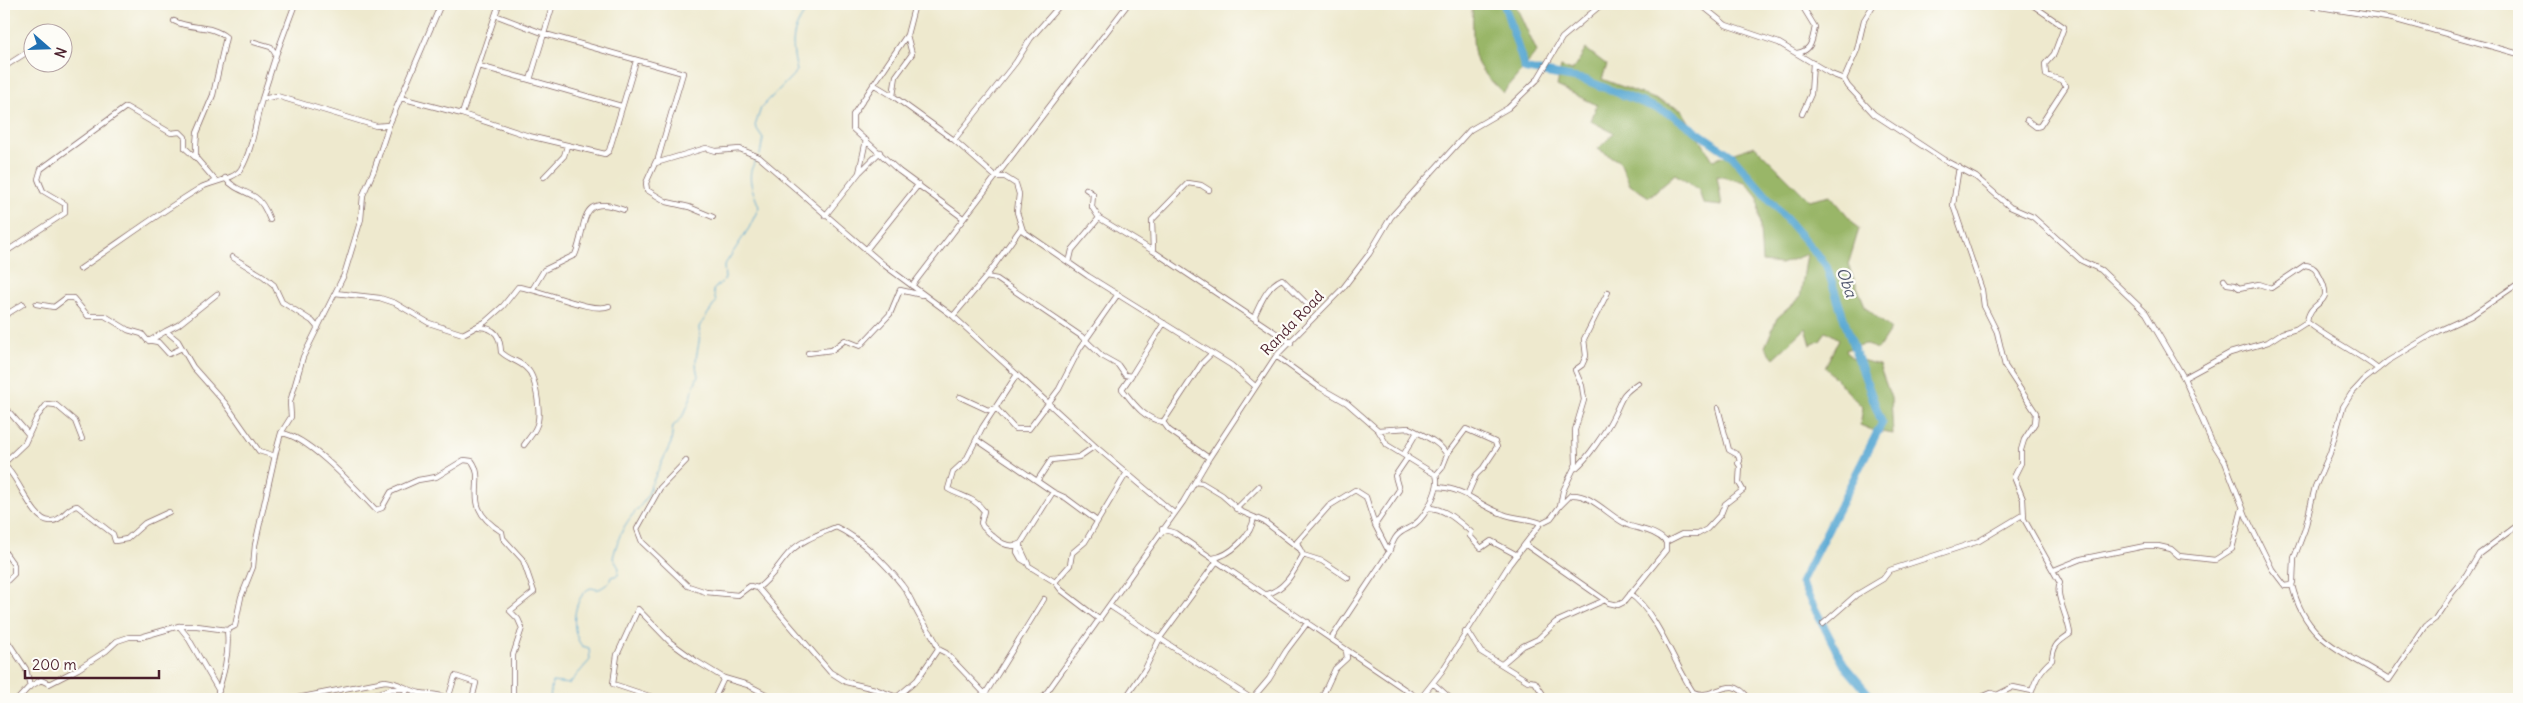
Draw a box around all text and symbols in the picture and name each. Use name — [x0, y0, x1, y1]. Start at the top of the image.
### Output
north arrow — [22, 22, 72, 72]
text: N — [50, 45, 70, 60]
water label: Oba — [1832, 264, 1862, 300]
street label: Randa Road — [1256, 286, 1328, 359]
scale bar — [25, 648, 159, 680]
text: 200 m — [32, 655, 77, 674]

